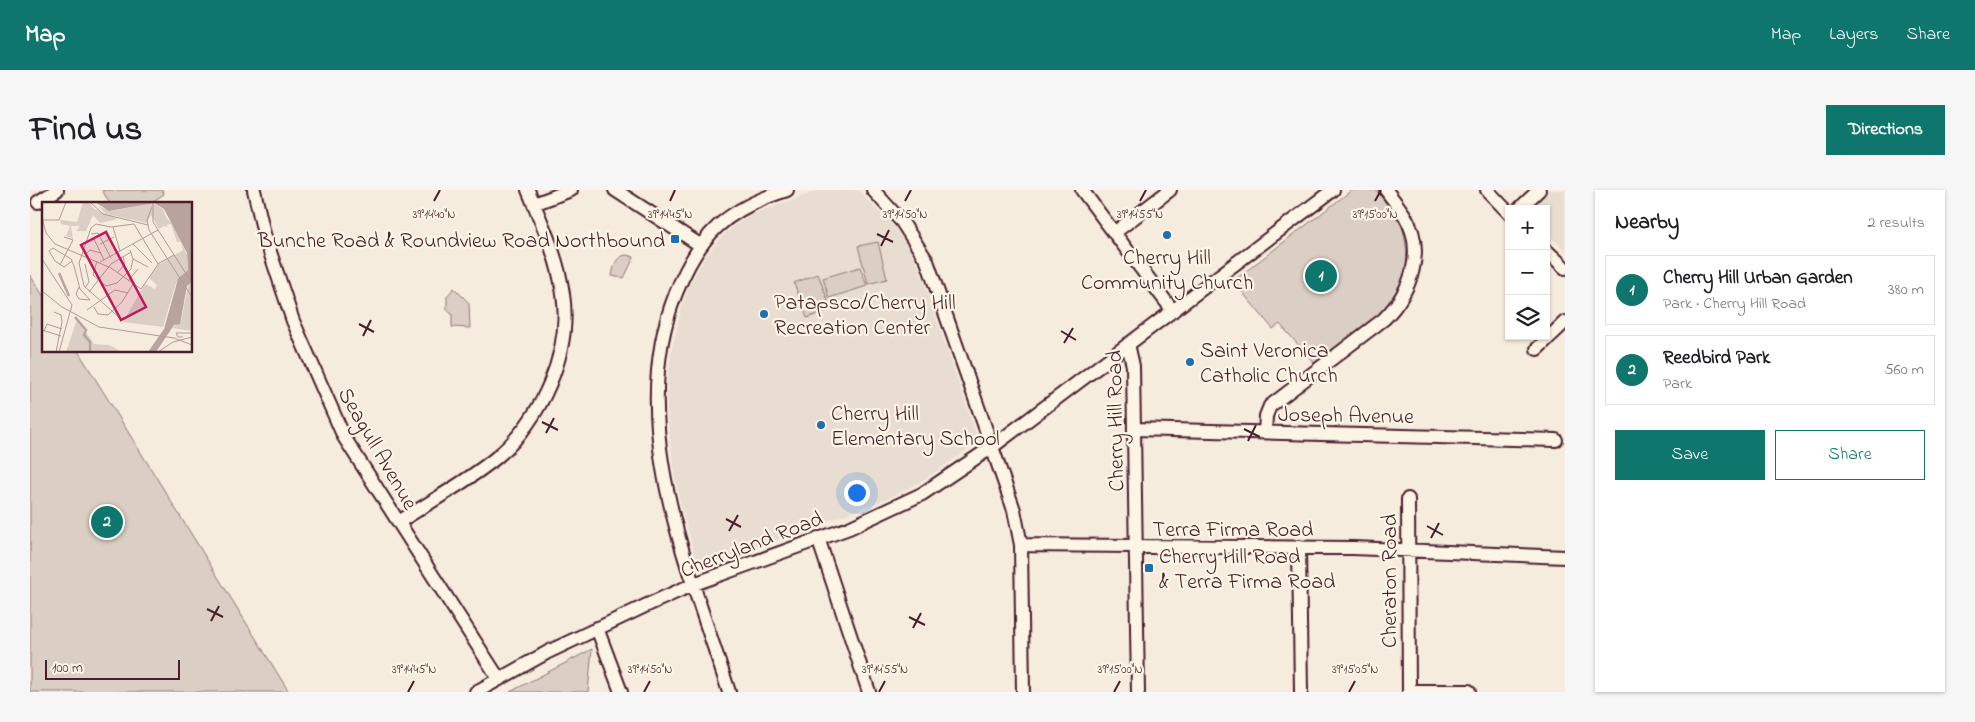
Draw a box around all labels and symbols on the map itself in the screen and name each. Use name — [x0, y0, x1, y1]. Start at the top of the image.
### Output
inset map — [42, 202, 192, 352]
text: 39°14'40"N — [413, 206, 455, 224]
text: 39°14'45"N — [648, 206, 692, 224]
text: 39°14'50"N — [883, 206, 927, 224]
text: 39°14'55"N — [1117, 206, 1163, 224]
text: 39°15'00"N — [1352, 206, 1398, 224]
place label: Bunche Road & Roundview Road Northbound — [257, 226, 665, 258]
marker: Cherry Hill Community Church — [1161, 229, 1173, 241]
marker: Bunche Road & Roundview Road Northbound — [669, 233, 681, 245]
place label: Cherry Hill Community Church — [1081, 243, 1253, 301]
pin: 1 — [1305, 257, 1337, 295]
place label: Patapsco/Cherry Hill Recreation Center — [774, 288, 956, 345]
marker: Patapsco/Cherry Hill Recreation Center — [758, 308, 770, 320]
place label: Saint Veronica Catholic Church — [1200, 336, 1338, 393]
street label: Cherry Hill Road — [1100, 350, 1135, 492]
marker: Saint Veronica Catholic Church — [1184, 356, 1196, 368]
street label: Seagull Avenue — [327, 382, 425, 517]
place label: Cherry Hill Elementary School — [831, 399, 1000, 457]
street label: Joseph Avenue — [1278, 400, 1414, 434]
marker: Cherry Hill Elementary School — [815, 419, 827, 431]
your location — [844, 480, 870, 506]
pin: 2 — [91, 503, 123, 541]
street label: Cherryland Road — [676, 504, 828, 589]
street label: Cheraton Road — [1375, 514, 1407, 648]
street label: Terra Firma Road — [1153, 515, 1313, 547]
place label: Cherry Hill Road & Terra Firma Road — [1159, 542, 1335, 599]
marker: Cherry Hill Road & Terra Firma Road — [1143, 562, 1155, 574]
scale bar — [45, 657, 180, 680]
text: 39°14'45"N — [392, 661, 436, 679]
text: 39°14'50"N — [628, 661, 672, 679]
text: 39°14'55"N — [862, 661, 908, 679]
text: 39°15'00"N — [1097, 661, 1143, 679]
text: 39°15'05"N — [1332, 661, 1378, 679]

